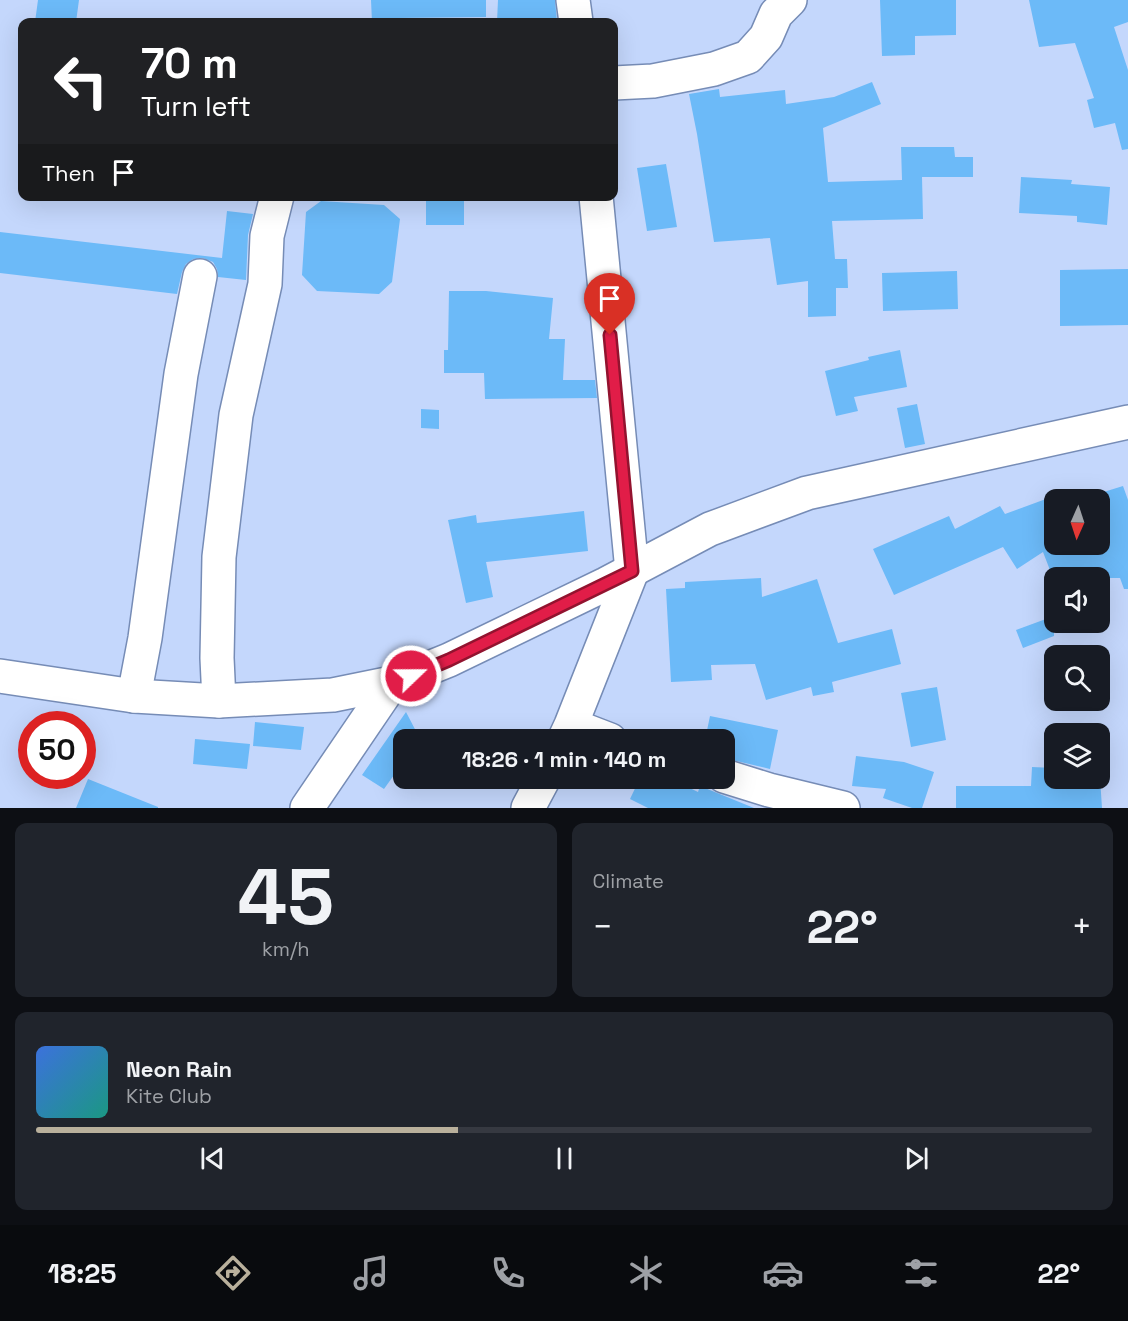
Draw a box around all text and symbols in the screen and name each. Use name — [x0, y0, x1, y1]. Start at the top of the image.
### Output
text: 70 m — [141, 37, 238, 90]
icon: left — [42, 42, 120, 120]
text: Turn left — [141, 89, 251, 124]
icon: arrive — [107, 156, 140, 189]
text: Then — [42, 159, 95, 187]
pin — [584, 273, 635, 335]
icon: arrive — [593, 282, 626, 315]
north arrow — [1044, 489, 1110, 555]
map controls — [1044, 489, 1110, 789]
button: sound — [1044, 567, 1110, 633]
position arrow — [379, 644, 443, 708]
button: search — [1044, 645, 1110, 711]
speed limit sign: 50 — [18, 711, 96, 789]
button: layers — [1044, 723, 1110, 789]
text: 18:26 · 1 min · 140 m — [462, 745, 666, 773]
text: 45 — [238, 847, 334, 947]
text: Climate — [593, 868, 664, 894]
text: 22° — [807, 899, 878, 956]
text: − — [593, 906, 613, 948]
text: + — [1072, 906, 1092, 948]
text: km/h — [262, 936, 310, 962]
text: Neon Rain — [126, 1055, 232, 1083]
text: Kite Club — [126, 1083, 212, 1109]
icon: previous — [196, 1142, 229, 1175]
icon: pause — [548, 1142, 581, 1175]
icon: next — [900, 1142, 933, 1175]
icon: directions — [212, 1252, 254, 1294]
icon: music — [350, 1252, 392, 1294]
icon: phone — [487, 1252, 529, 1294]
icon: climate — [625, 1252, 667, 1294]
icon: car — [762, 1252, 804, 1294]
icon: filters — [900, 1252, 942, 1294]
text: 18:25 — [48, 1256, 116, 1291]
text: 22° — [1037, 1256, 1080, 1291]

